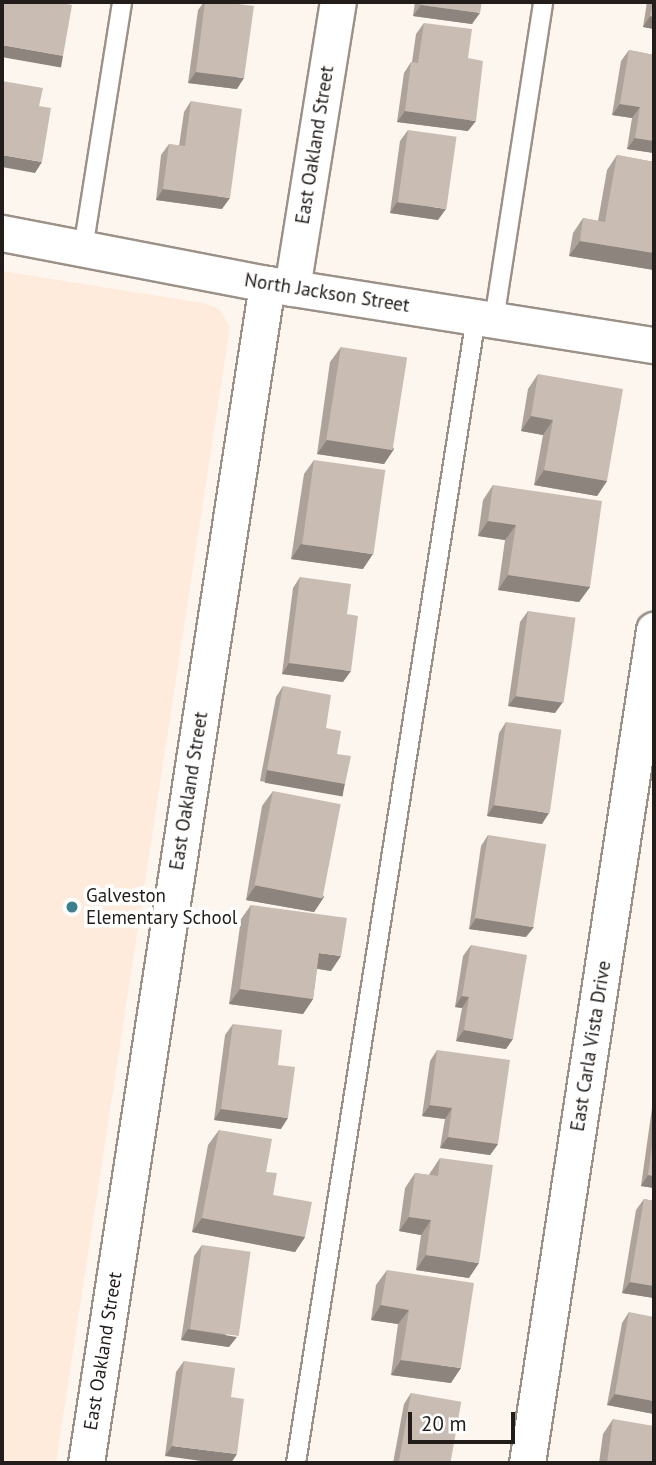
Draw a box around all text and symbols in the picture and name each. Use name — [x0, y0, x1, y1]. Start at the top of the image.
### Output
street label: East Oakland Street — [291, 64, 339, 226]
street label: North Jackson Street — [243, 269, 411, 317]
street label: East Oakland Street — [165, 710, 213, 872]
place label: Galveston Elementary School — [86, 885, 238, 929]
marker: Galveston Elementary School — [64, 899, 80, 915]
street label: East Carla Vista Drive — [566, 959, 616, 1133]
street label: East Oakland Street — [79, 1270, 127, 1432]
scale bar — [411, 1398, 518, 1442]
text: 20 m — [421, 1410, 467, 1437]

